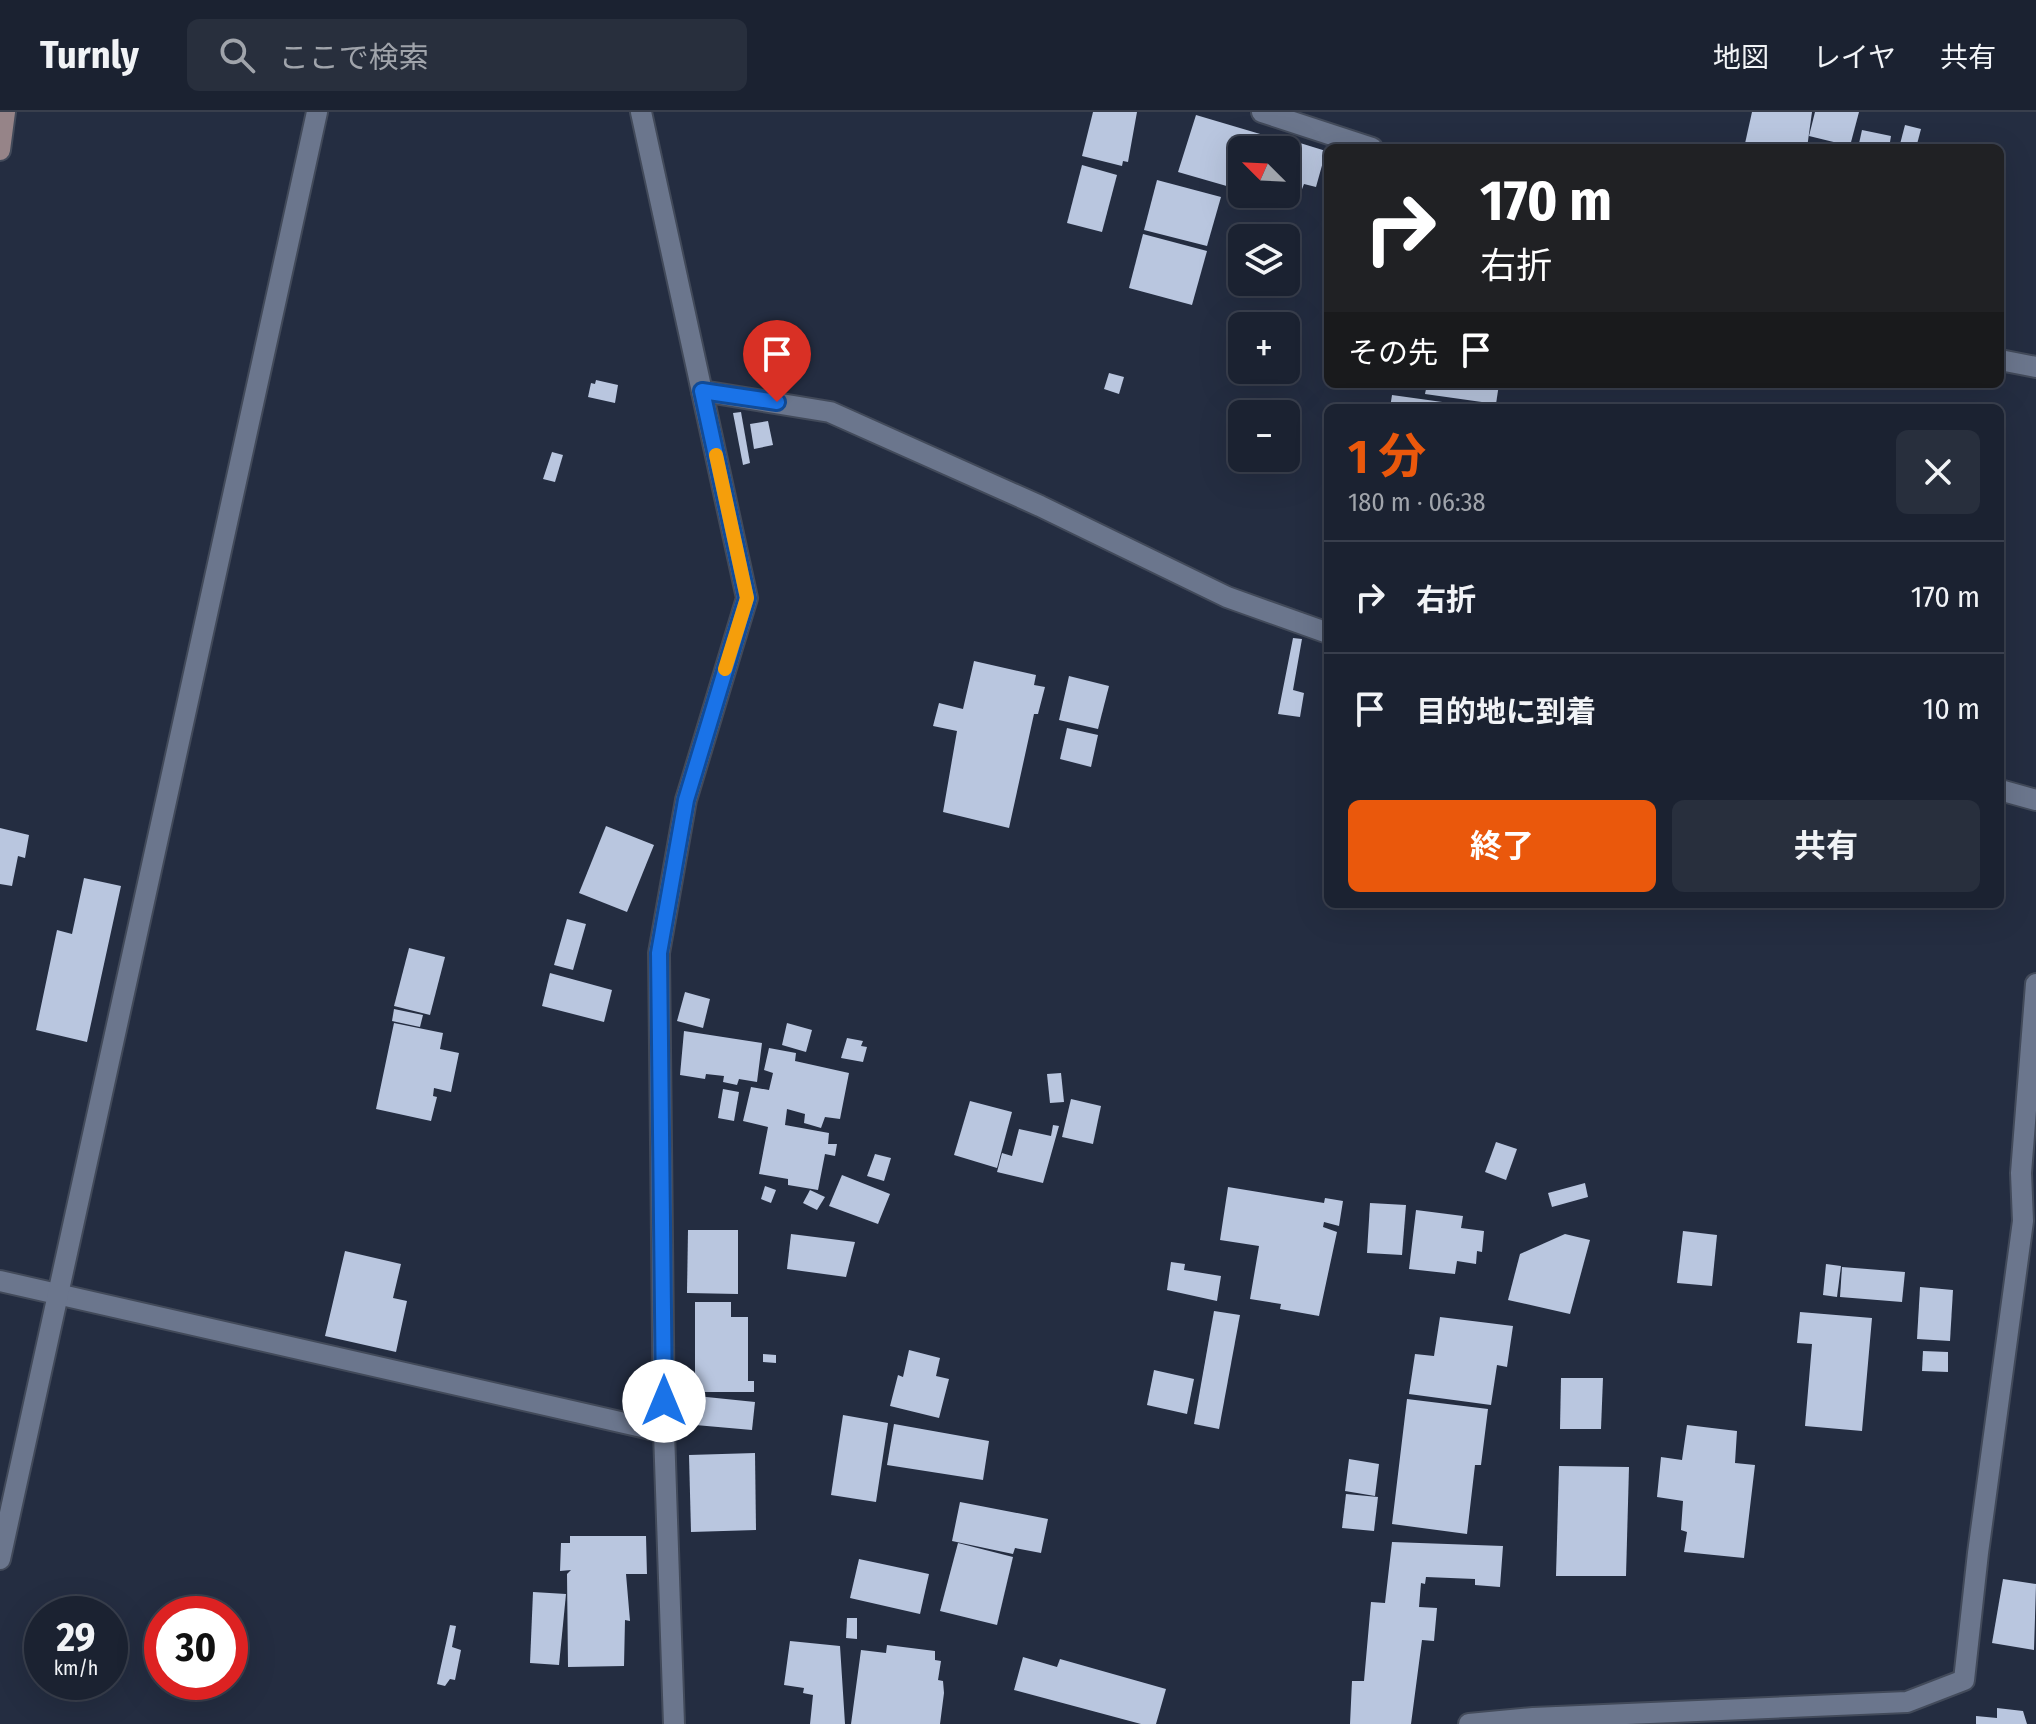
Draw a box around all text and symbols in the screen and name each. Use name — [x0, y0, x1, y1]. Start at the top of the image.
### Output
search box — [187, 19, 747, 91]
text: Turnly — [40, 32, 139, 78]
icon: search — [215, 33, 259, 77]
text: ここで検索 — [279, 40, 429, 76]
text: 地図 — [1713, 41, 1769, 74]
text: レイヤ — [1813, 41, 1896, 74]
text: 共有 — [1940, 41, 1996, 74]
north arrow — [1228, 136, 1300, 208]
map controls — [1228, 136, 1300, 472]
text: 170 m — [1480, 168, 1612, 235]
icon: right — [1348, 176, 1452, 280]
button: layers — [1228, 224, 1300, 296]
text: 右折 — [1480, 244, 1552, 288]
button: + — [1228, 312, 1300, 384]
pin — [743, 320, 811, 402]
icon: arrive — [1454, 328, 1498, 372]
icon: arrive — [755, 332, 799, 376]
text: その先 — [1348, 335, 1438, 371]
button: − — [1228, 400, 1300, 472]
text: 1 分 — [1348, 428, 1426, 486]
button: close — [1896, 430, 1980, 514]
text: 180 m · 06:38 — [1348, 487, 1485, 518]
icon: right — [1348, 575, 1392, 619]
text: 170 m — [1911, 579, 1980, 615]
text: 右折 — [1416, 582, 1476, 618]
icon: arrive — [1348, 687, 1392, 731]
text: 10 m — [1923, 691, 1980, 727]
text: 目的地に到着 — [1416, 694, 1596, 730]
button: 終了 — [1348, 800, 1656, 892]
button: 共有 — [1672, 800, 1980, 892]
position arrow — [622, 1359, 706, 1443]
speed limit sign: 30 — [144, 1596, 248, 1700]
text: 29 — [56, 1614, 95, 1662]
text: km/h — [54, 1656, 98, 1680]

